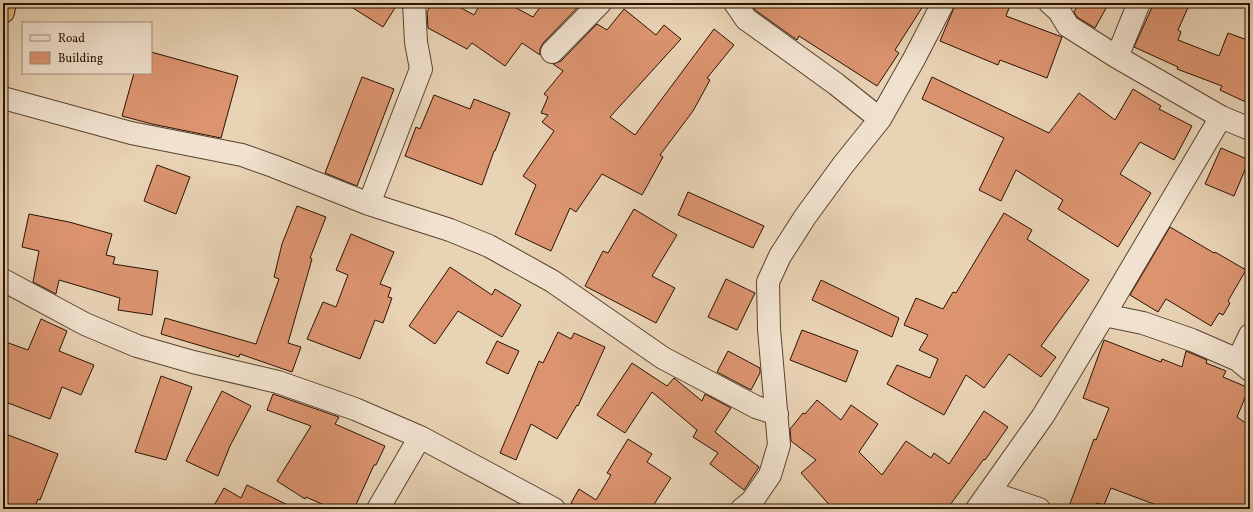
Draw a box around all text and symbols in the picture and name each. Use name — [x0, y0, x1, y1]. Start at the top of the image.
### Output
legend — [22, 22, 152, 74]
text: Road — [58, 31, 85, 47]
text: Building — [58, 51, 103, 67]

